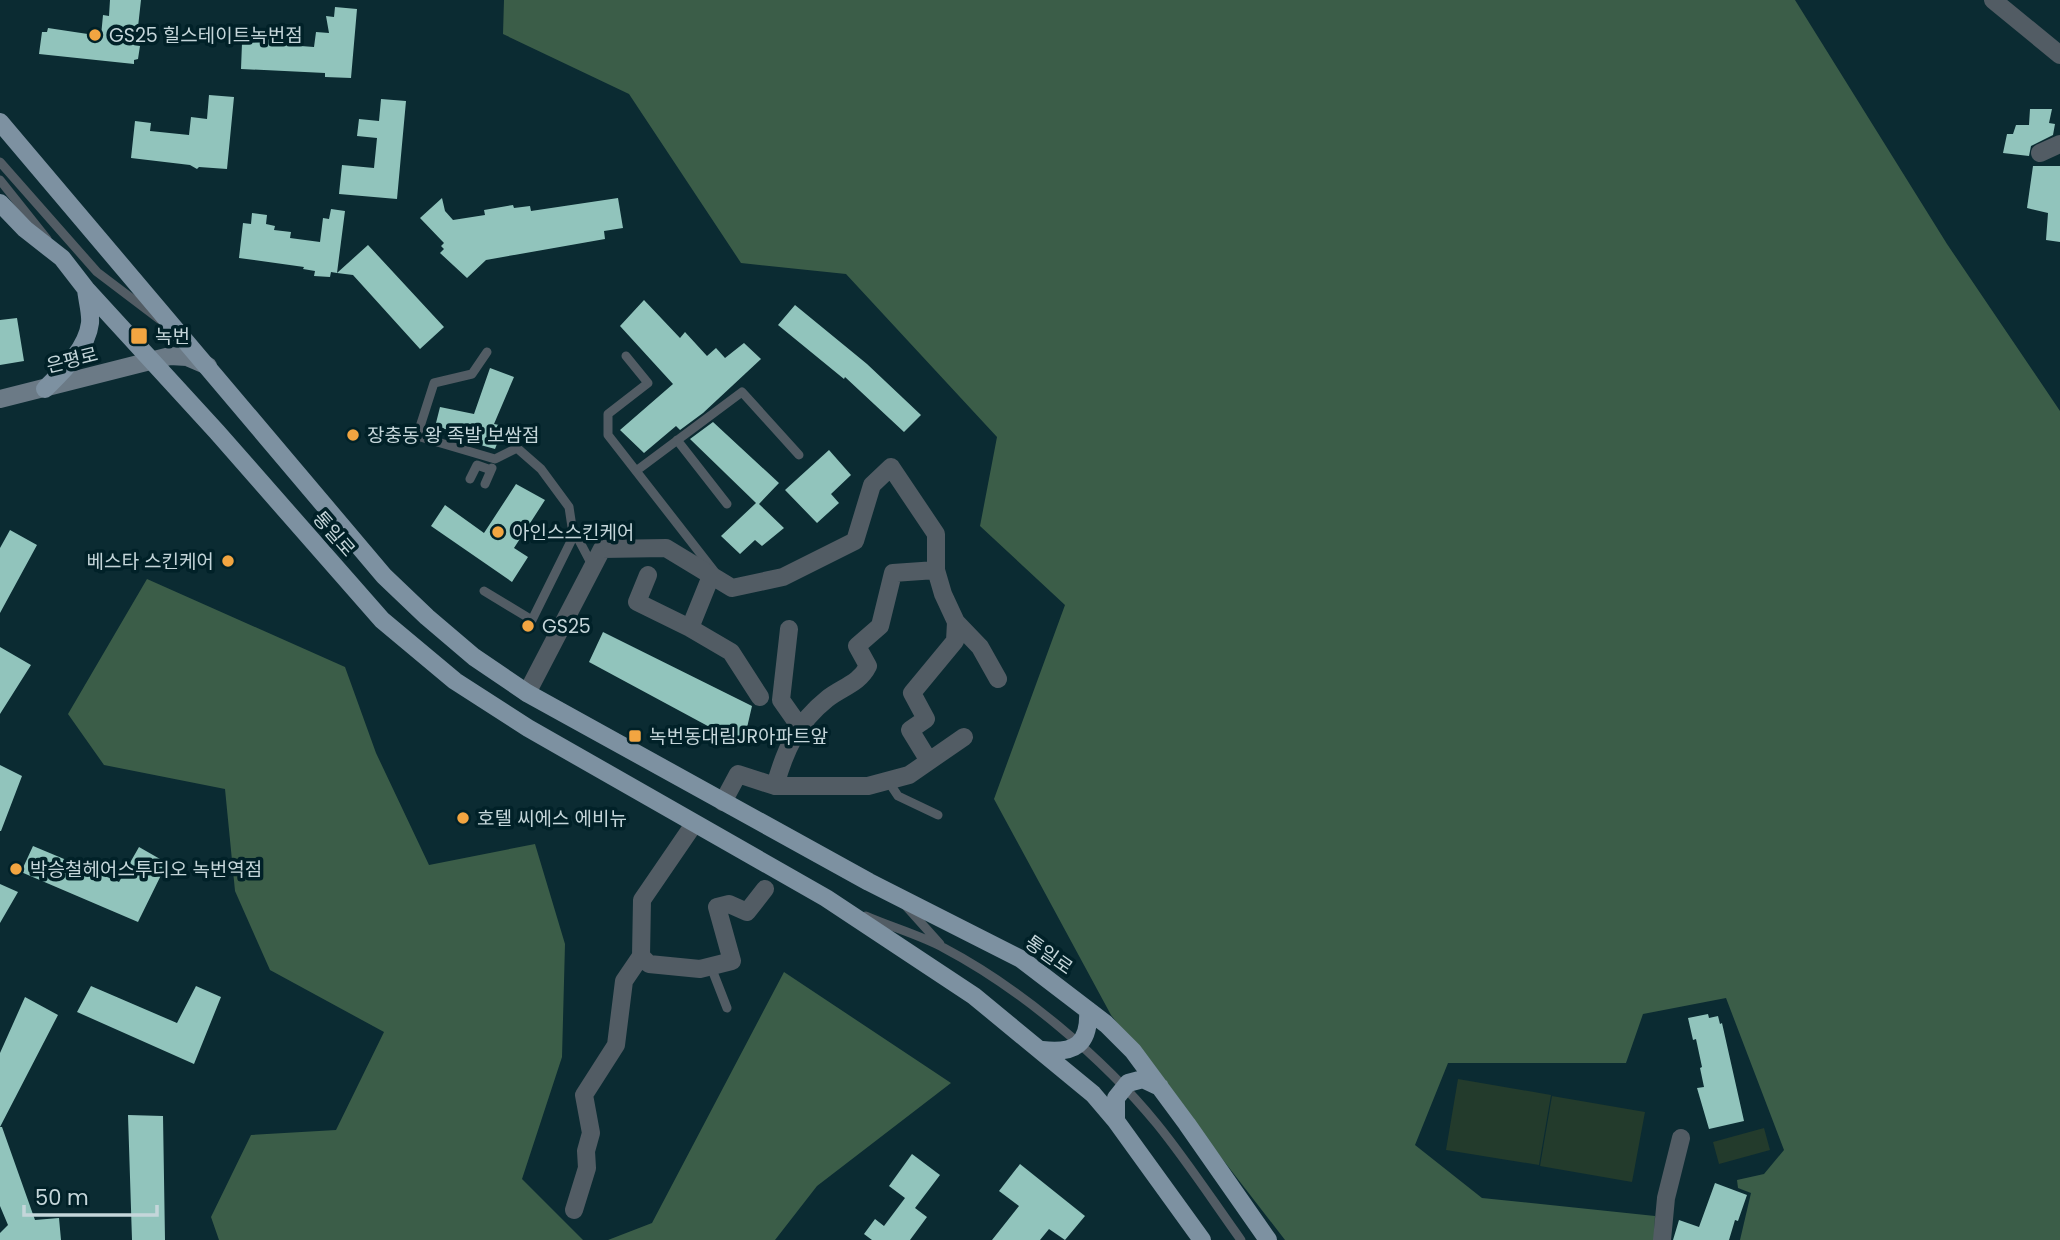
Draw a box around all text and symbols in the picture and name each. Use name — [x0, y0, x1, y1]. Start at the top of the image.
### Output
place label: GS25 힐스테이트녹번점 — [109, 22, 303, 49]
marker: GS25 힐스테이트녹번점 — [87, 27, 103, 43]
place label: 녹번 — [155, 323, 190, 350]
marker: 녹번 — [129, 326, 149, 346]
street label: 은평로 — [43, 341, 101, 379]
place label: 장충동 왕 족발 보쌈점 — [367, 422, 540, 449]
marker: 장충동 왕 족발 보쌈점 — [345, 427, 361, 443]
street label: 통일로 — [307, 505, 361, 563]
place label: 아인스스킨케어 — [512, 519, 634, 546]
marker: 아인스스킨케어 — [490, 524, 506, 540]
place label: 베스타 스킨케어 — [87, 548, 214, 575]
marker: 베스타 스킨케어 — [220, 553, 236, 569]
place label: GS25 — [542, 613, 591, 640]
marker: GS25 — [520, 618, 536, 634]
place label: 녹번동대림JR아파트앞 — [649, 723, 828, 750]
marker: 녹번동대림JR아파트앞 — [627, 728, 643, 744]
place label: 호텔 씨에스 에비뉴 — [477, 805, 627, 832]
marker: 호텔 씨에스 에비뉴 — [455, 810, 471, 826]
place label: 박승철헤어스투디오 녹번역점 — [30, 856, 262, 883]
marker: 박승철헤어스투디오 녹번역점 — [8, 861, 24, 877]
street label: 통일로 — [1020, 929, 1078, 981]
scale bar — [24, 1174, 158, 1218]
text: 50 m — [35, 1183, 89, 1212]

